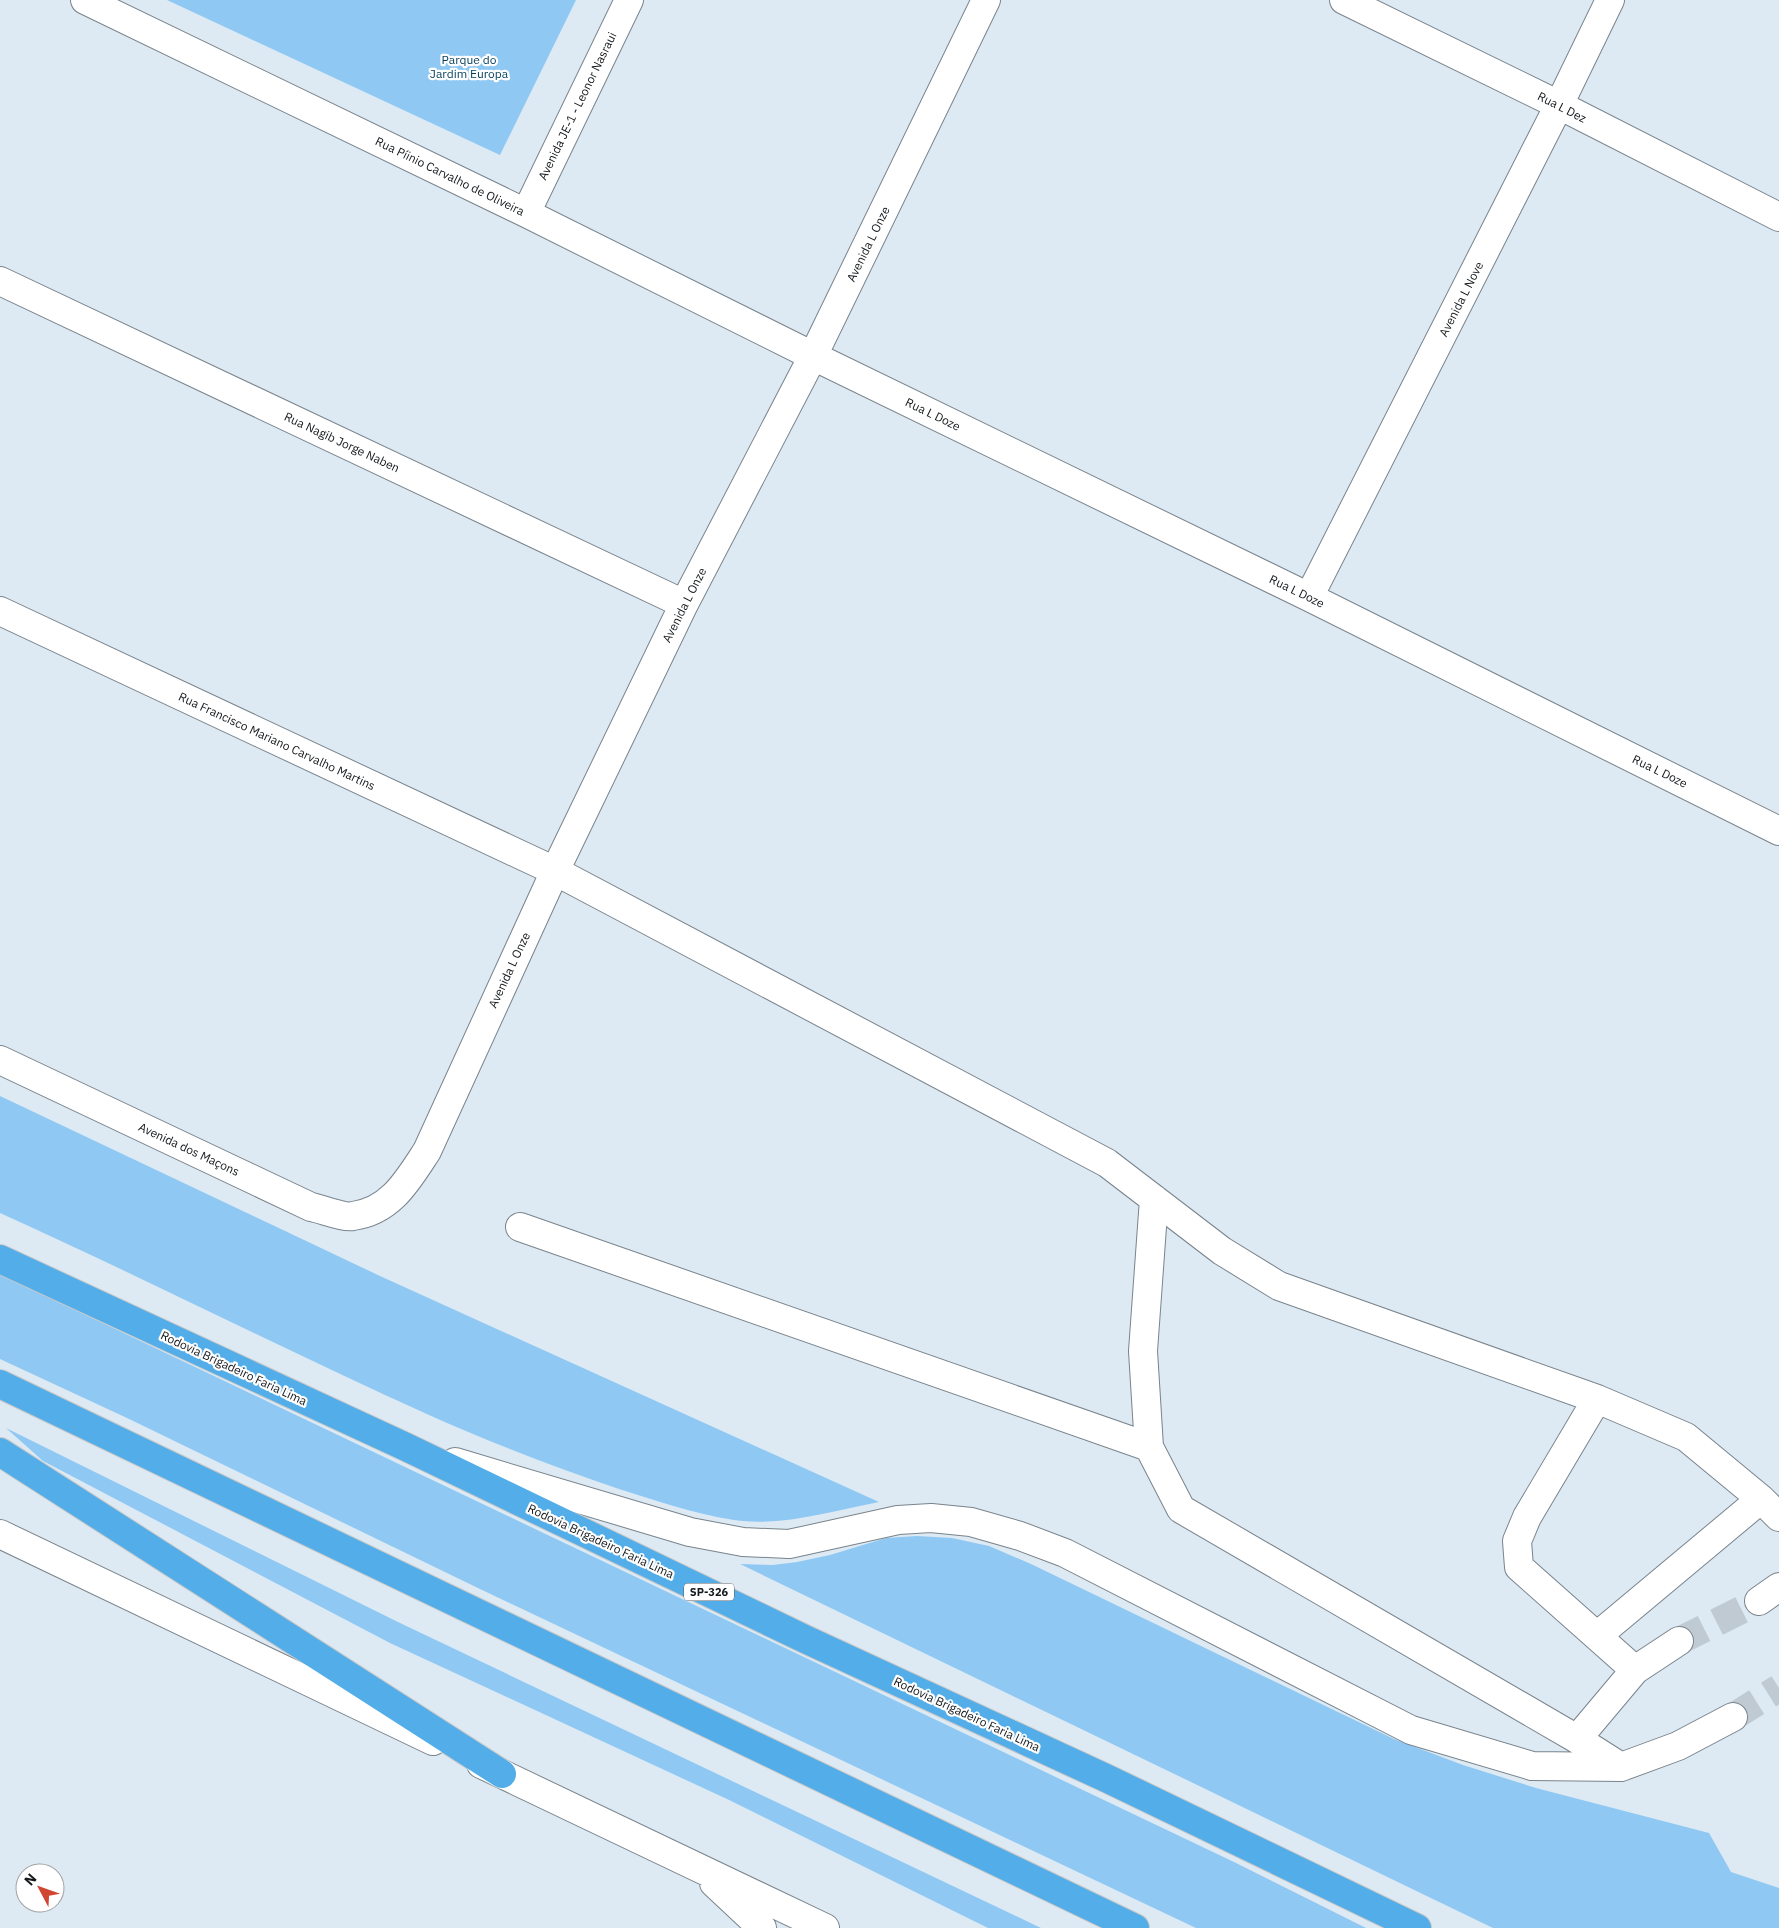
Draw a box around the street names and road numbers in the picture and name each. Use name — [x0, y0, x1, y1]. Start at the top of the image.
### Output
street label: Avenida JE-1 - Leonor Nasraui — [535, 30, 619, 182]
street label: Rua L Dez — [1535, 88, 1589, 126]
street label: Rua Píinio Carvalho de Oliveira — [373, 133, 527, 219]
street label: Avenida L Onze — [843, 203, 893, 284]
street label: Avenida L Nove — [1436, 259, 1487, 339]
street label: Rua L Doze — [903, 394, 963, 434]
street label: Rua Nagib Jorge Naben — [282, 409, 402, 475]
street label: Avenida L Onze — [659, 565, 709, 645]
street label: Rua L Doze — [1267, 571, 1327, 611]
street label: Rua Francisco Mariano Carvalho Martins — [176, 689, 378, 793]
street label: Rua L Doze — [1630, 751, 1690, 791]
street label: Avenida L Onze — [485, 929, 533, 1010]
street label: Avenida dos Maçons — [136, 1119, 242, 1179]
street label: Rodovia Brigadeiro Faria Lima — [159, 1327, 310, 1409]
street label: Rodovia Brigadeiro Faria Lima — [526, 1500, 677, 1582]
road number: SP-326 — [684, 1584, 734, 1600]
street label: Rodovia Brigadeiro Faria Lima — [892, 1673, 1043, 1755]

